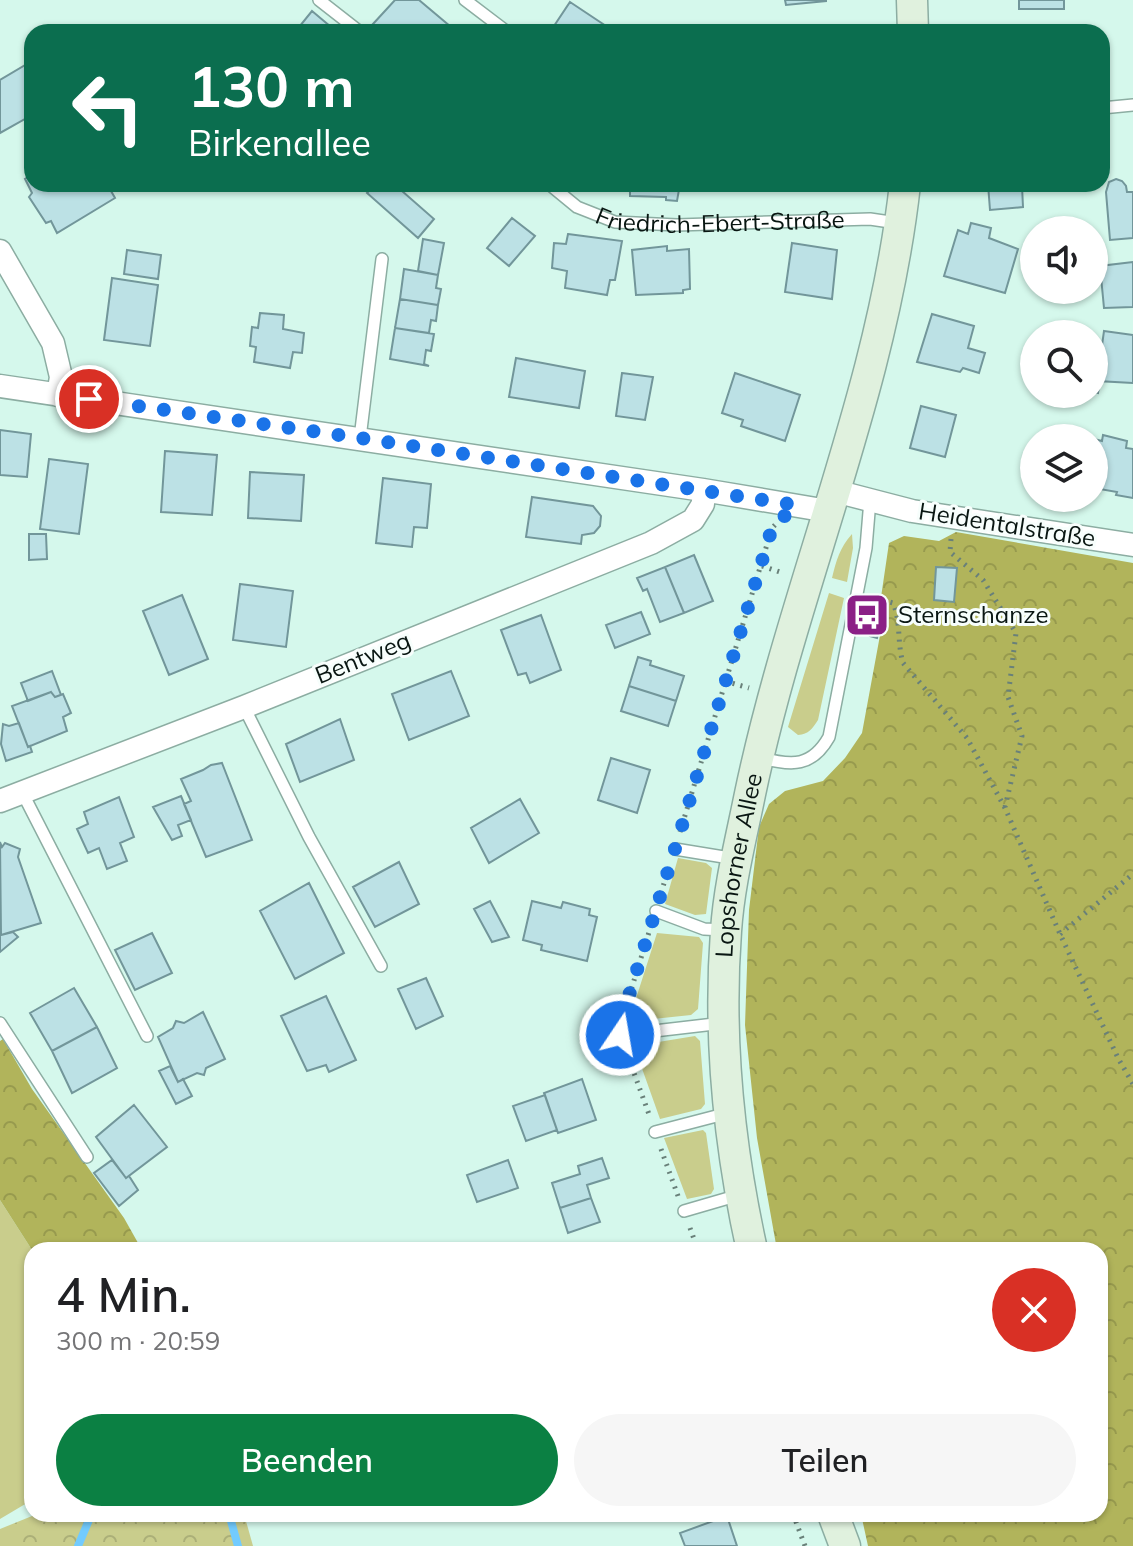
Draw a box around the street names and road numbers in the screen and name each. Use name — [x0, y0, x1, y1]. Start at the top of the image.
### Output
street label: Friedrich-Ebert-Straße — [591, 200, 845, 239]
street label: Heidentalstraße — [917, 495, 1098, 553]
street label: Bentweg — [311, 624, 415, 690]
street label: Lopshorner Allee — [708, 770, 768, 958]

